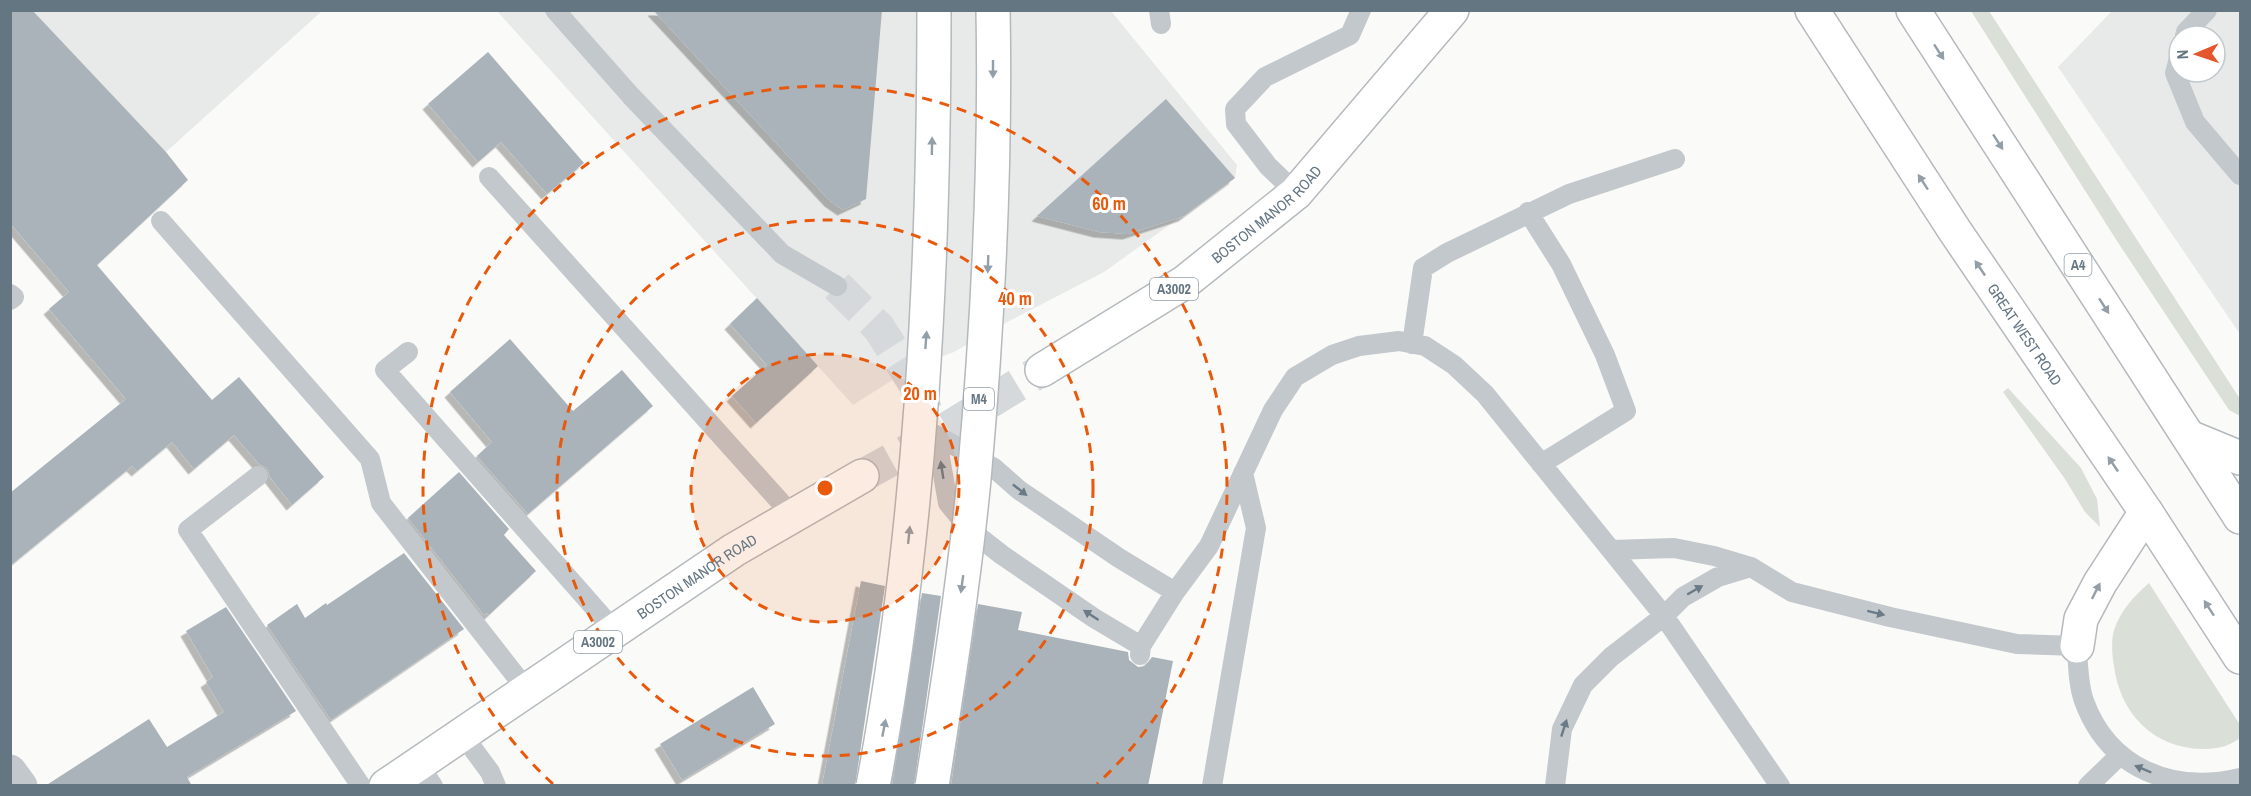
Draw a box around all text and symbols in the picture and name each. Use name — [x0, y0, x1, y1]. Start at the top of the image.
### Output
north arrow — [2167, 24, 2227, 84]
one-way arrow — [1934, 43, 1945, 60]
text: N — [2171, 49, 2193, 60]
one-way arrow — [988, 59, 998, 78]
one-way arrow — [1992, 134, 2003, 150]
one-way arrow — [927, 136, 937, 155]
street label: BOSTON MANOR ROAD — [1207, 160, 1326, 268]
one-way arrow — [1918, 174, 1929, 190]
text: 60 m — [1092, 191, 1126, 216]
one-way arrow — [984, 254, 993, 273]
road number: A4 — [2064, 254, 2092, 276]
one-way arrow — [1975, 260, 1986, 276]
road number: A3002 — [1150, 278, 1198, 300]
street label: GREAT WEST ROAD — [1983, 279, 2067, 389]
text: 40 m — [998, 286, 1032, 311]
one-way arrow — [2098, 297, 2110, 313]
one-way arrow — [921, 331, 930, 350]
text: 20 m — [903, 381, 937, 406]
road number: M4 — [964, 388, 994, 410]
one-way arrow — [2108, 456, 2119, 472]
one-way arrow — [938, 460, 947, 479]
centre of rings — [815, 478, 835, 498]
one-way arrow — [1011, 484, 1027, 496]
one-way arrow — [904, 525, 914, 544]
street label: BOSTON MANOR ROAD — [633, 529, 761, 624]
one-way arrow — [957, 574, 966, 593]
one-way arrow — [2091, 583, 2100, 600]
one-way arrow — [1687, 585, 1704, 595]
one-way arrow — [2203, 600, 2214, 617]
one-way arrow — [1867, 609, 1885, 619]
one-way arrow — [1083, 610, 1099, 621]
road number: A3002 — [574, 631, 622, 653]
one-way arrow — [880, 718, 889, 737]
one-way arrow — [1560, 719, 1569, 737]
one-way arrow — [2134, 765, 2151, 774]

